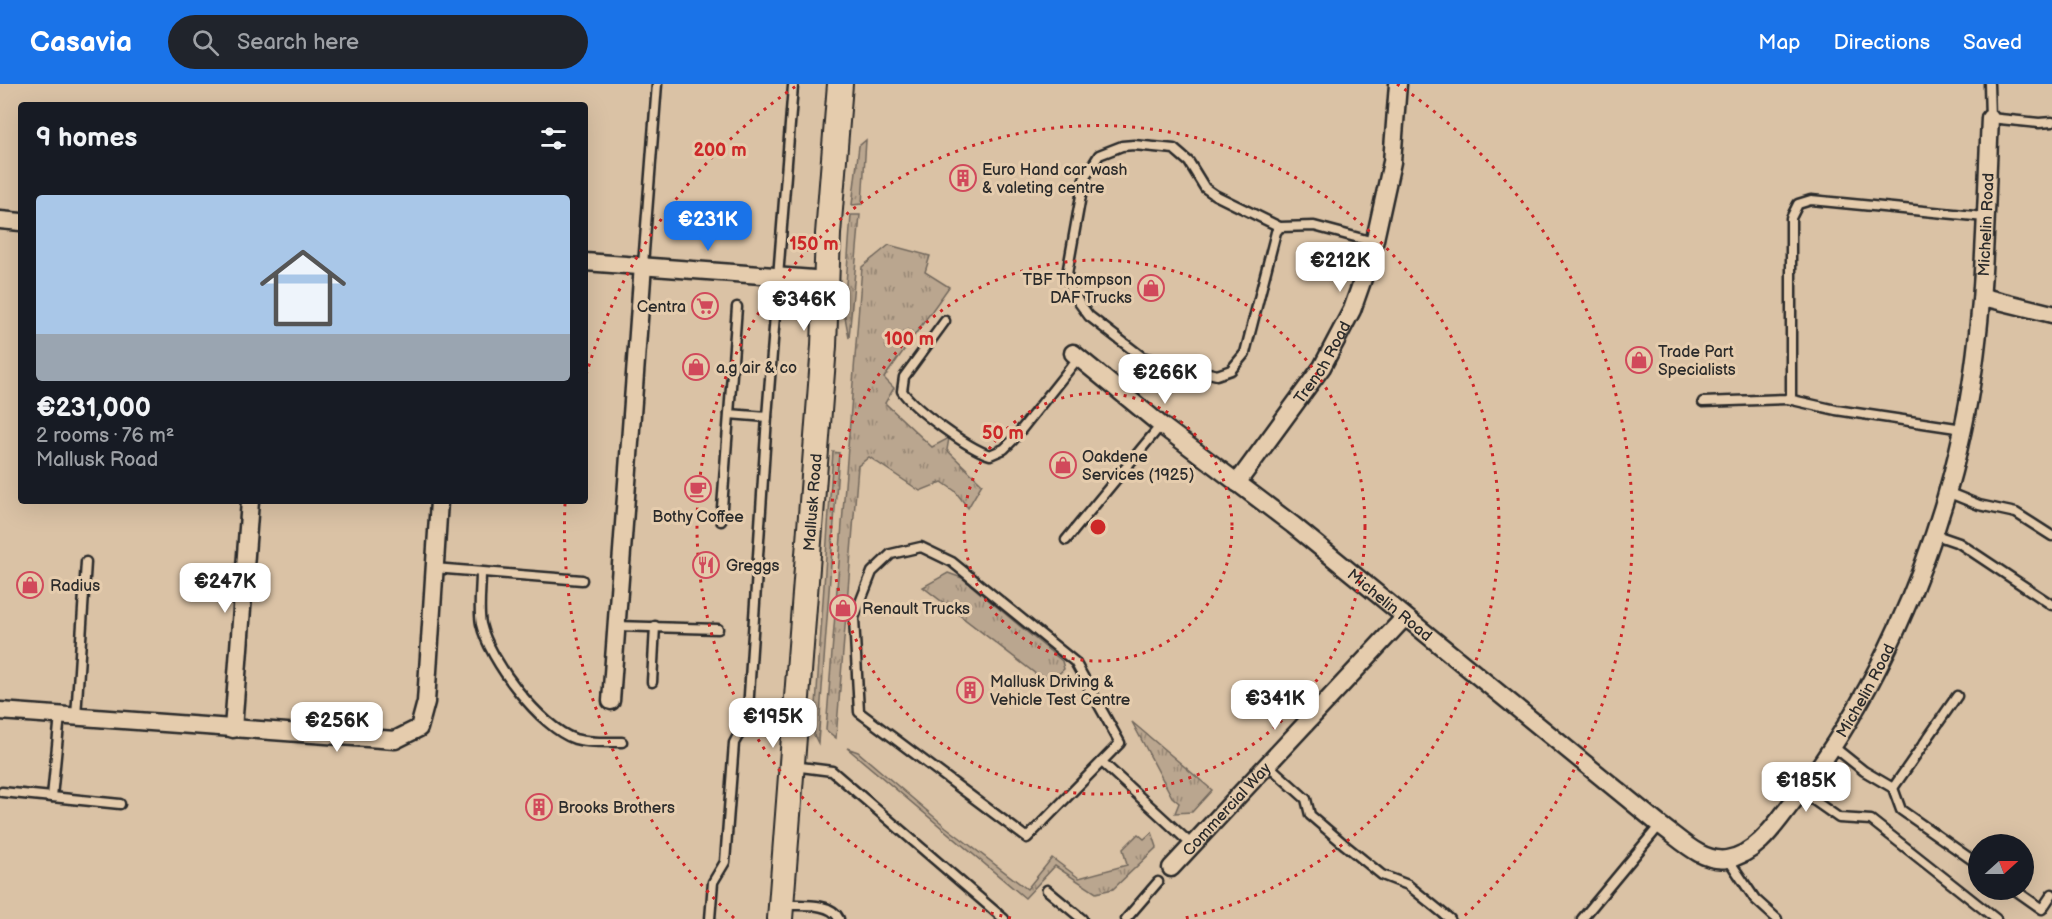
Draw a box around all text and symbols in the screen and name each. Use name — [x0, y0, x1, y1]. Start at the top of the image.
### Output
search box — [168, 15, 588, 69]
text: Casavia — [30, 26, 132, 59]
icon: search — [189, 26, 222, 59]
text: Search here — [237, 29, 359, 56]
text: Map — [1758, 30, 1801, 55]
text: Directions — [1834, 30, 1930, 55]
text: Saved — [1963, 30, 2022, 55]
icon: filters — [537, 122, 570, 155]
text: 9 homes — [36, 123, 137, 154]
text: 200 m — [693, 140, 747, 161]
place label: Euro Hand car wash & valeting centre — [982, 161, 1127, 198]
building icon: Euro Hand car wash & valeting centre — [948, 163, 978, 193]
street label: Michelin Road — [1975, 172, 1999, 277]
pin: €231K — [666, 201, 750, 252]
text: €231K — [678, 208, 738, 232]
icon: home — [249, 234, 357, 342]
text: 150 m — [789, 234, 839, 255]
pin: €212K — [1298, 242, 1382, 293]
text: €212K — [1310, 249, 1370, 273]
place label: TBF Thompson DAF Trucks — [1022, 271, 1132, 308]
shop icon: TBF Thompson DAF Trucks — [1136, 273, 1166, 303]
pin: €346K — [762, 281, 846, 332]
text: €346K — [772, 288, 836, 312]
supermarket icon: Centra — [690, 291, 720, 321]
place label: Centra — [637, 298, 686, 317]
street label: Trench Road — [1290, 318, 1355, 408]
text: 100 m — [884, 329, 934, 350]
place label: Trade Part Specialists — [1658, 343, 1736, 380]
shop icon: Trade Part Specialists — [1624, 345, 1654, 375]
shop icon: a.g air & co — [681, 352, 711, 382]
pin: €266K — [1123, 354, 1207, 405]
place label: a.g air & co — [716, 359, 797, 378]
text: €266K — [1133, 361, 1197, 385]
text: €231,000 — [36, 393, 151, 424]
text: 50 m — [982, 423, 1024, 444]
text: 2 rooms · 76 m² — [36, 424, 174, 448]
text: Mallusk Road — [36, 448, 158, 472]
place label: Oakdene Services (1925) — [1082, 448, 1194, 485]
shop icon: Oakdene Services (1925) — [1048, 450, 1078, 480]
street label: Mallusk Road — [800, 453, 827, 552]
cafe icon: Bothy Coffee — [683, 474, 713, 504]
place label: Bothy Coffee — [652, 508, 744, 527]
centre of rings — [1088, 517, 1108, 537]
restaurant icon: Greggs — [691, 550, 721, 580]
place label: Greggs — [726, 557, 779, 576]
pin: €247K — [183, 563, 267, 614]
street label: Michelin Road — [1343, 565, 1436, 646]
shop icon: Radius — [15, 570, 45, 600]
text: €247K — [194, 570, 256, 594]
place label: Radius — [50, 577, 100, 596]
shop icon: Renault Trucks — [828, 593, 858, 623]
place label: Renault Trucks — [862, 600, 970, 619]
street label: Michelin Road — [1833, 641, 1899, 741]
place label: Mallusk Driving & Vehicle Test Centre — [990, 673, 1131, 710]
building icon: Mallusk Driving & Vehicle Test Centre — [955, 675, 985, 705]
pin: €341K — [1233, 680, 1317, 731]
text: €341K — [1245, 687, 1305, 711]
pin: €195K — [731, 698, 815, 749]
pin: €256K — [295, 702, 379, 753]
text: €195K — [743, 705, 803, 729]
text: €256K — [305, 709, 369, 733]
street label: Commercial Way — [1179, 759, 1276, 860]
pin: €185K — [1764, 762, 1848, 813]
text: €185K — [1776, 769, 1836, 793]
building icon: Brooks Brothers — [524, 792, 554, 822]
place label: Brooks Brothers — [558, 799, 675, 818]
north arrow — [1968, 834, 2034, 900]
map controls — [1968, 834, 2034, 900]

